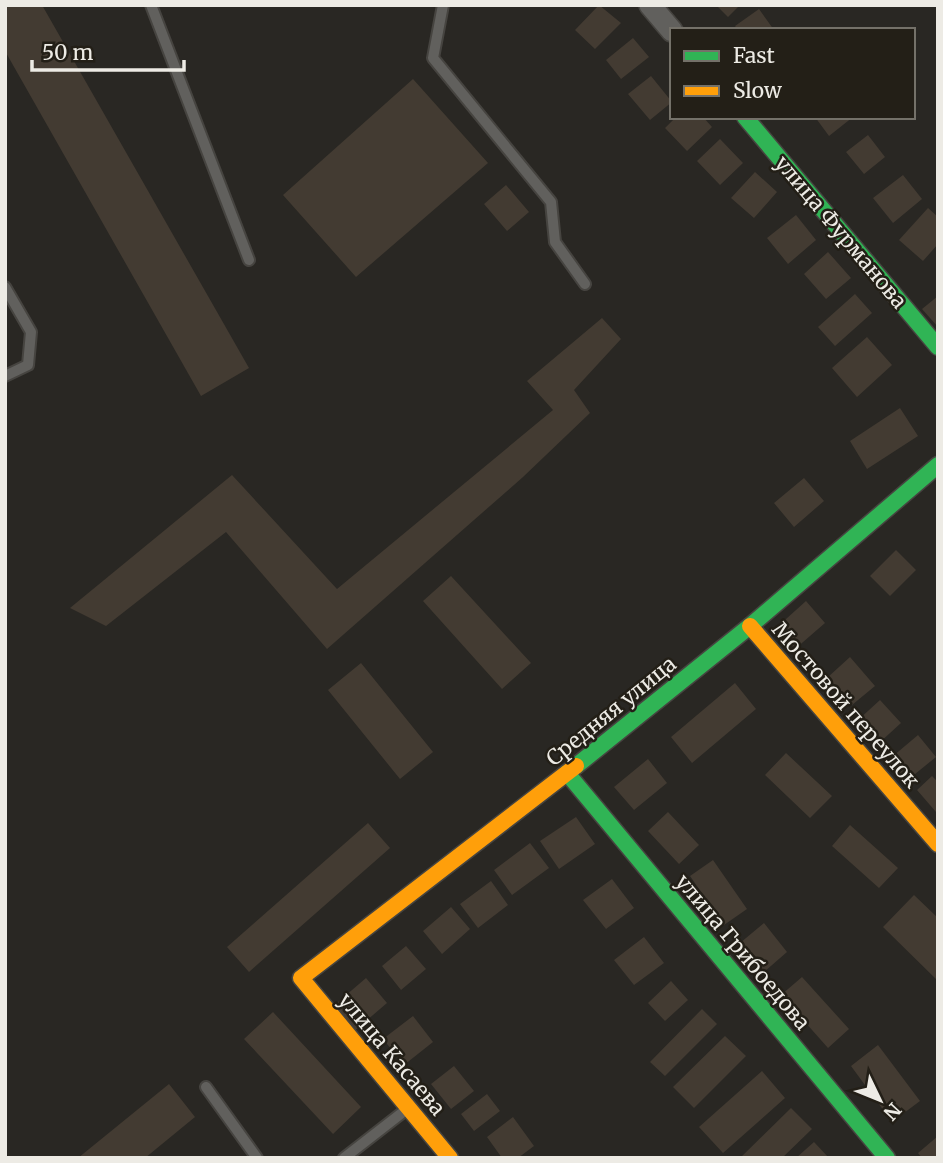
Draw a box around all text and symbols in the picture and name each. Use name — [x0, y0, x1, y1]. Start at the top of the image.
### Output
scale bar — [32, 28, 184, 72]
legend — [670, 28, 915, 119]
text: 50 m — [42, 39, 93, 66]
text: Fast — [733, 42, 775, 69]
text: Slow — [733, 77, 782, 104]
street label: улица Фурманова — [769, 150, 913, 314]
street label: Мостовой переулок — [766, 616, 926, 794]
street label: Средняя улица — [541, 650, 681, 772]
street label: улица Грибоедова — [670, 869, 816, 1035]
street label: улица Касаева — [333, 987, 451, 1121]
north arrow — [845, 1065, 915, 1135]
text: N — [879, 1098, 906, 1125]

